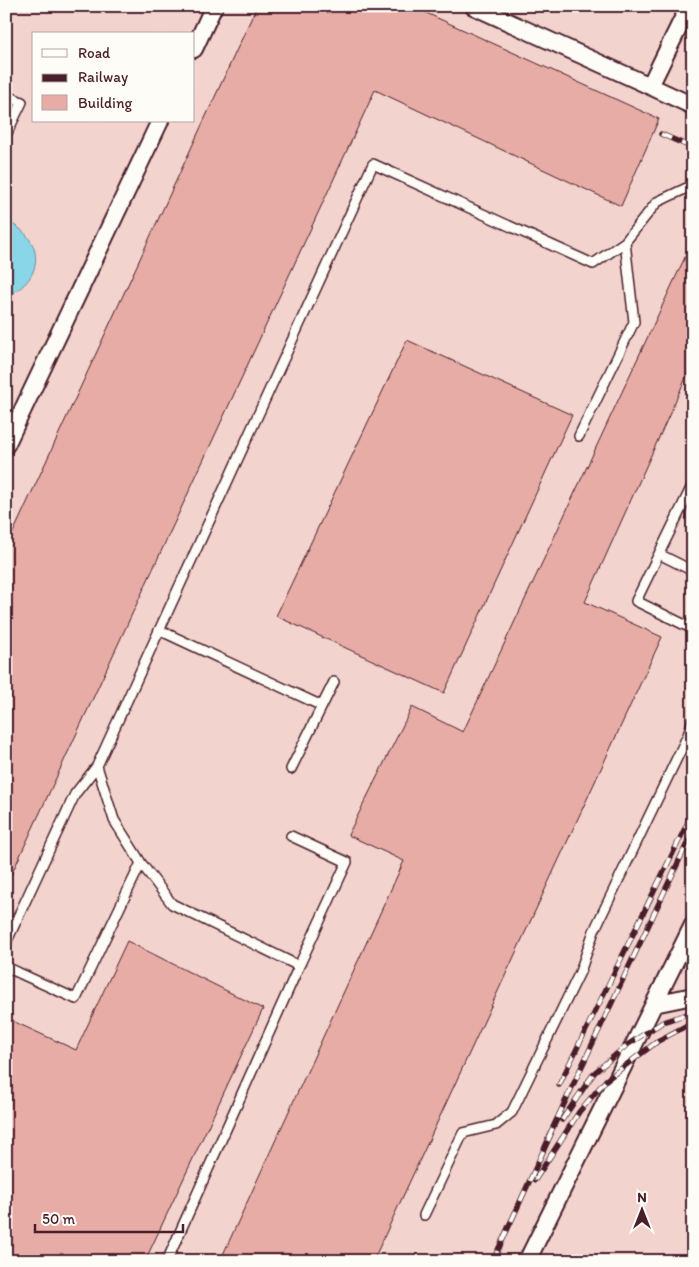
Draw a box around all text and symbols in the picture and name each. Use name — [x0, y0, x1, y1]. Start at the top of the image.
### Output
legend — [32, 32, 195, 122]
text: Road — [78, 44, 111, 62]
text: Railway — [78, 68, 128, 86]
text: Building — [78, 94, 132, 112]
north arrow — [616, 1184, 666, 1234]
text: N — [637, 1189, 647, 1206]
scale bar — [35, 1202, 182, 1234]
text: 50 m — [42, 1210, 75, 1228]

